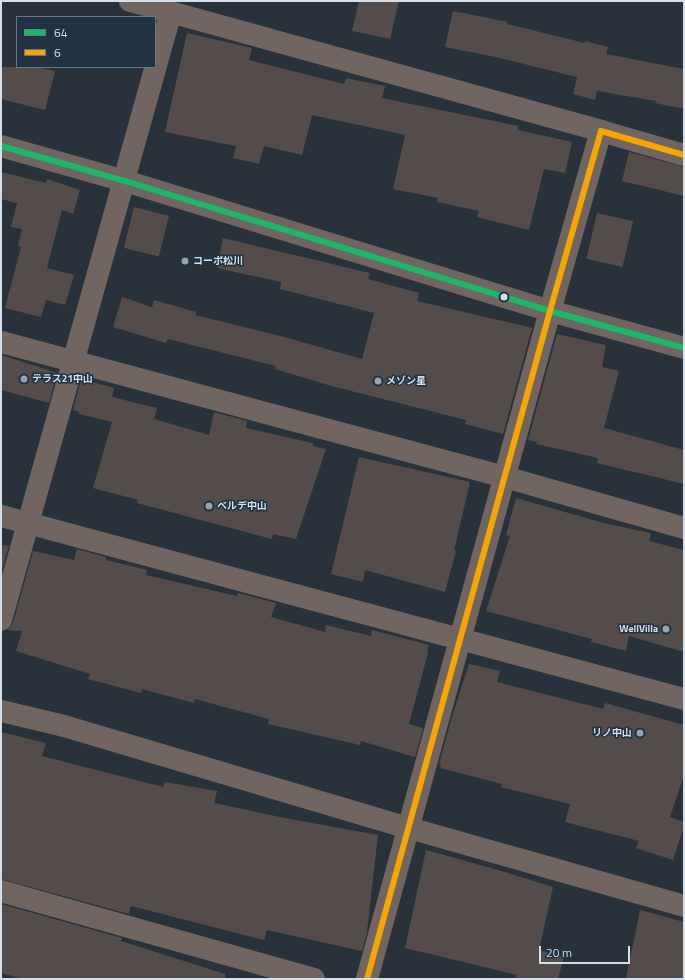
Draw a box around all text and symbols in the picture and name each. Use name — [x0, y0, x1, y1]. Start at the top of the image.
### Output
legend — [16, 16, 156, 68]
text: 64 — [54, 23, 67, 42]
text: 6 — [54, 43, 61, 62]
place label: コーポ松川 — [193, 255, 243, 267]
marker: コーポ松川 — [180, 256, 190, 266]
unlabelled marker — [499, 292, 509, 302]
place label: テラス21中山 — [32, 373, 93, 385]
marker: テラス21中山 — [19, 374, 29, 384]
place label: メゾン星 — [386, 375, 426, 387]
marker: メゾン星 — [373, 376, 383, 386]
place label: ベルデ中山 — [217, 500, 267, 512]
marker: ベルデ中山 — [204, 501, 214, 511]
place label: WellVilla — [619, 623, 658, 635]
marker: WellVilla — [661, 624, 671, 634]
place label: リノ中山 — [592, 727, 632, 739]
marker: リノ中山 — [635, 728, 645, 738]
scale bar — [541, 938, 632, 964]
text: 20 m — [546, 943, 572, 962]

